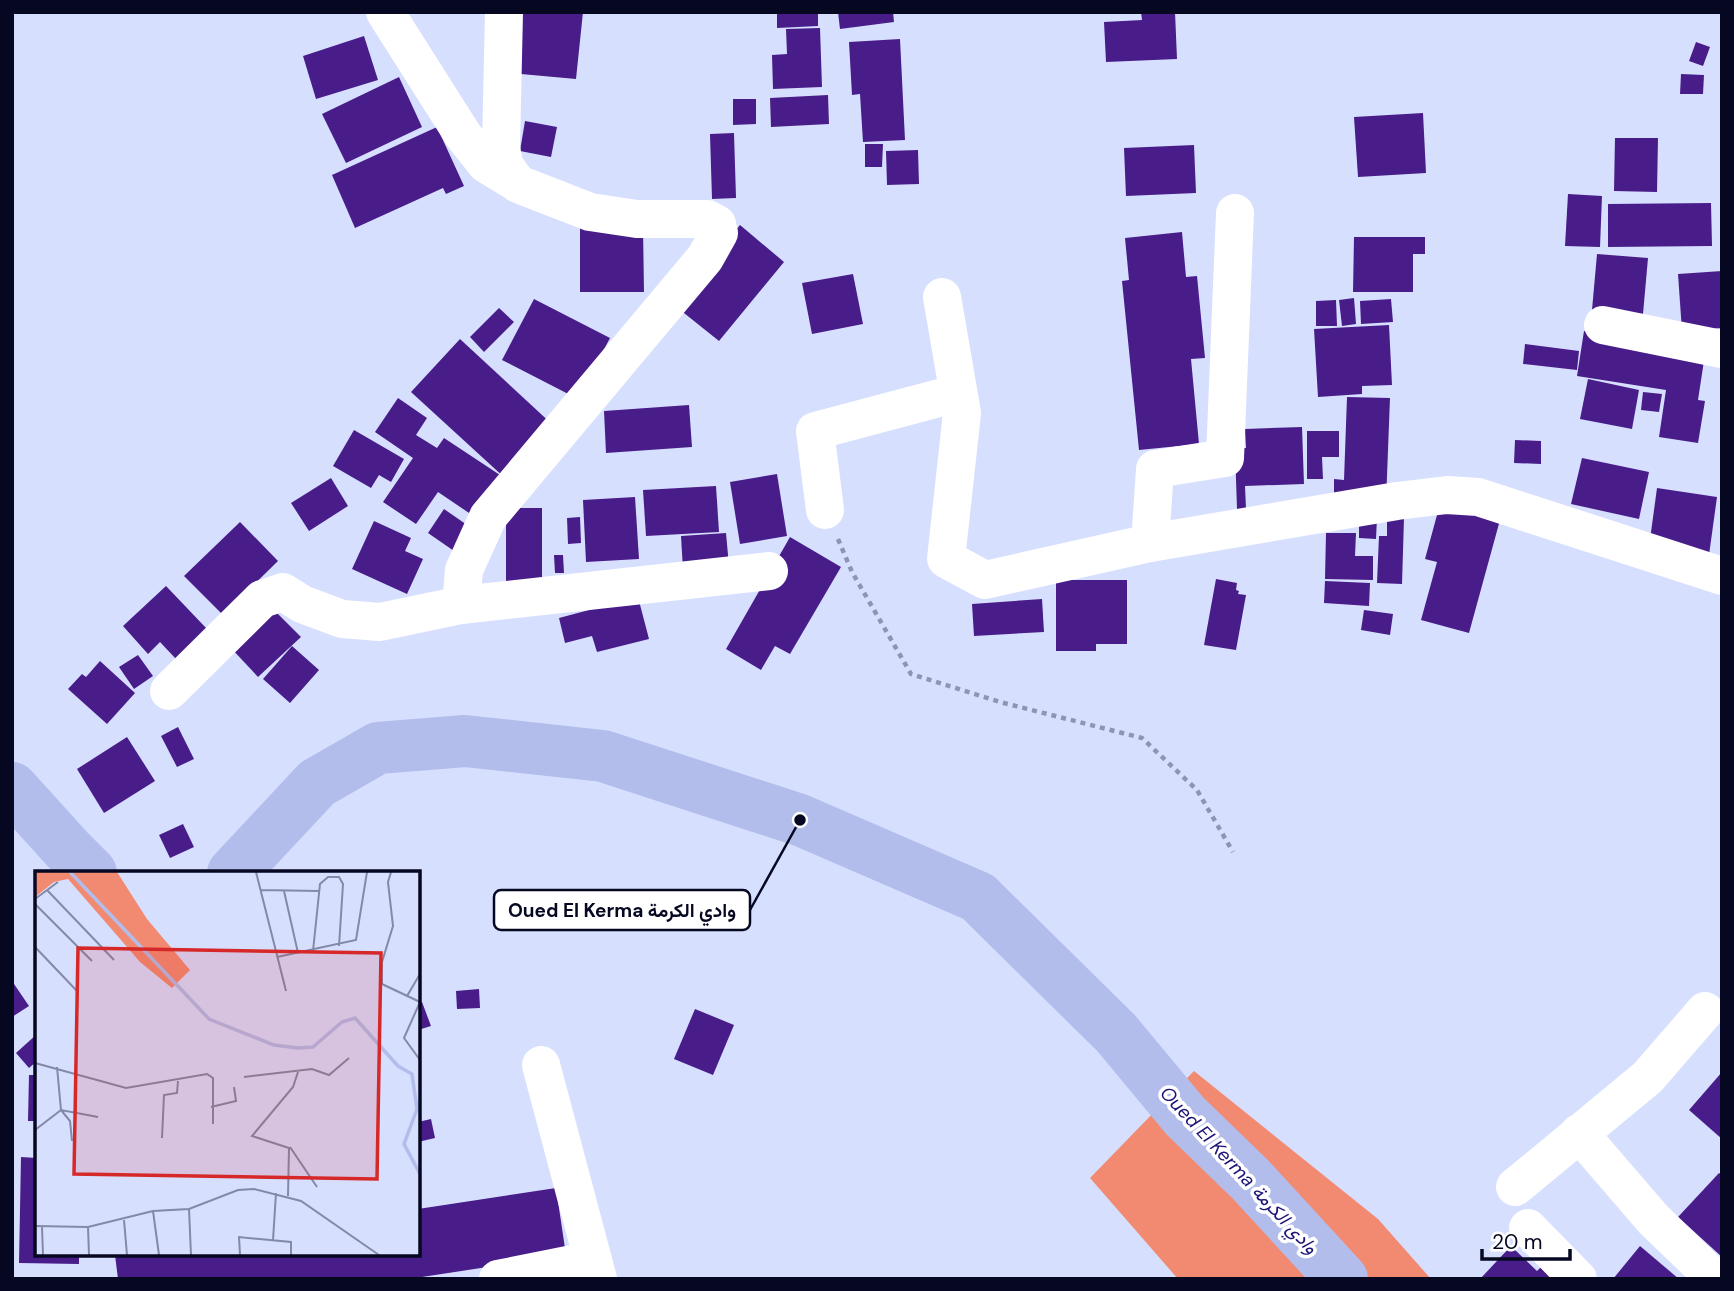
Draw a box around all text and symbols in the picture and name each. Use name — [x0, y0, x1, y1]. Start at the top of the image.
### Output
inset map — [35, 871, 420, 1256]
callout: Oued El Kerma وادي الكرمة — [494, 890, 750, 930]
text: Oued El Kerma وادي الكرمة — [508, 898, 736, 927]
water label: Oued El Kerma وادي الكرمة — [1152, 1081, 1324, 1262]
scale bar — [1482, 1218, 1570, 1262]
text: 20 m — [1492, 1228, 1543, 1256]

